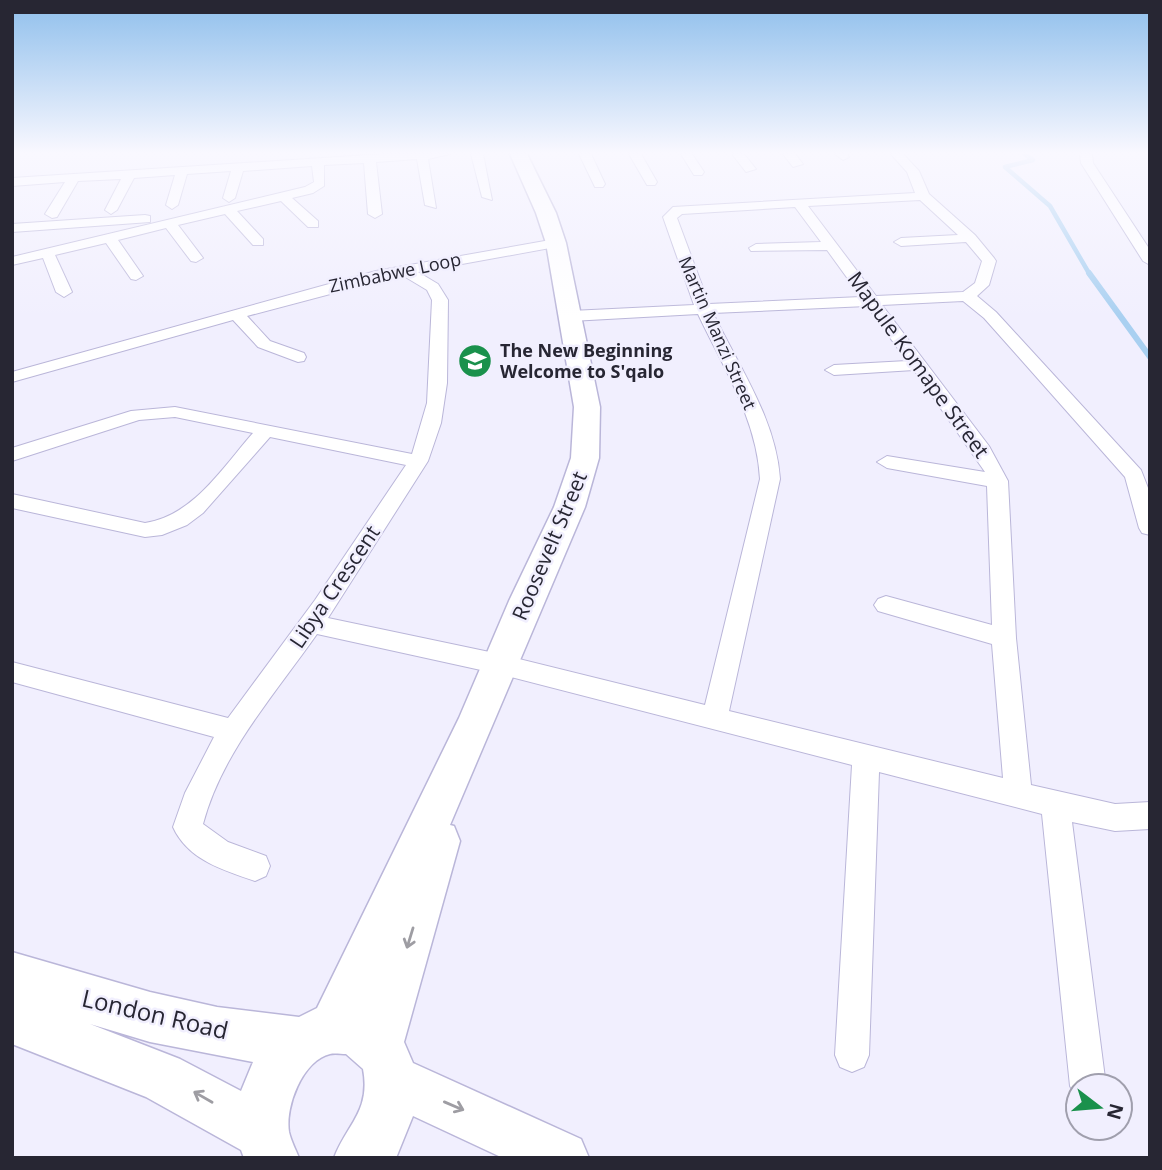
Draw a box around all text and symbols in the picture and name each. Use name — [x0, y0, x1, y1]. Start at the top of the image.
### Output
street label: Zimbabwe Loop — [327, 246, 463, 298]
street label: Martin Manzi Street — [673, 252, 763, 413]
street label: Mapule Komape Street — [842, 265, 996, 463]
place label: The New Beginning Welcome to S'qalo — [500, 338, 672, 383]
school or university icon: The New Beginning Welcome to S'qalo — [456, 342, 494, 380]
street label: Roosevelt Street — [505, 467, 593, 624]
street label: Libya Crescent — [283, 520, 386, 653]
one-way arrow — [402, 926, 415, 948]
street label: London Road — [79, 981, 232, 1046]
north arrow — [1064, 1072, 1134, 1142]
one-way arrow — [193, 1089, 213, 1103]
one-way arrow — [443, 1100, 464, 1113]
text: N — [1101, 1101, 1130, 1123]

